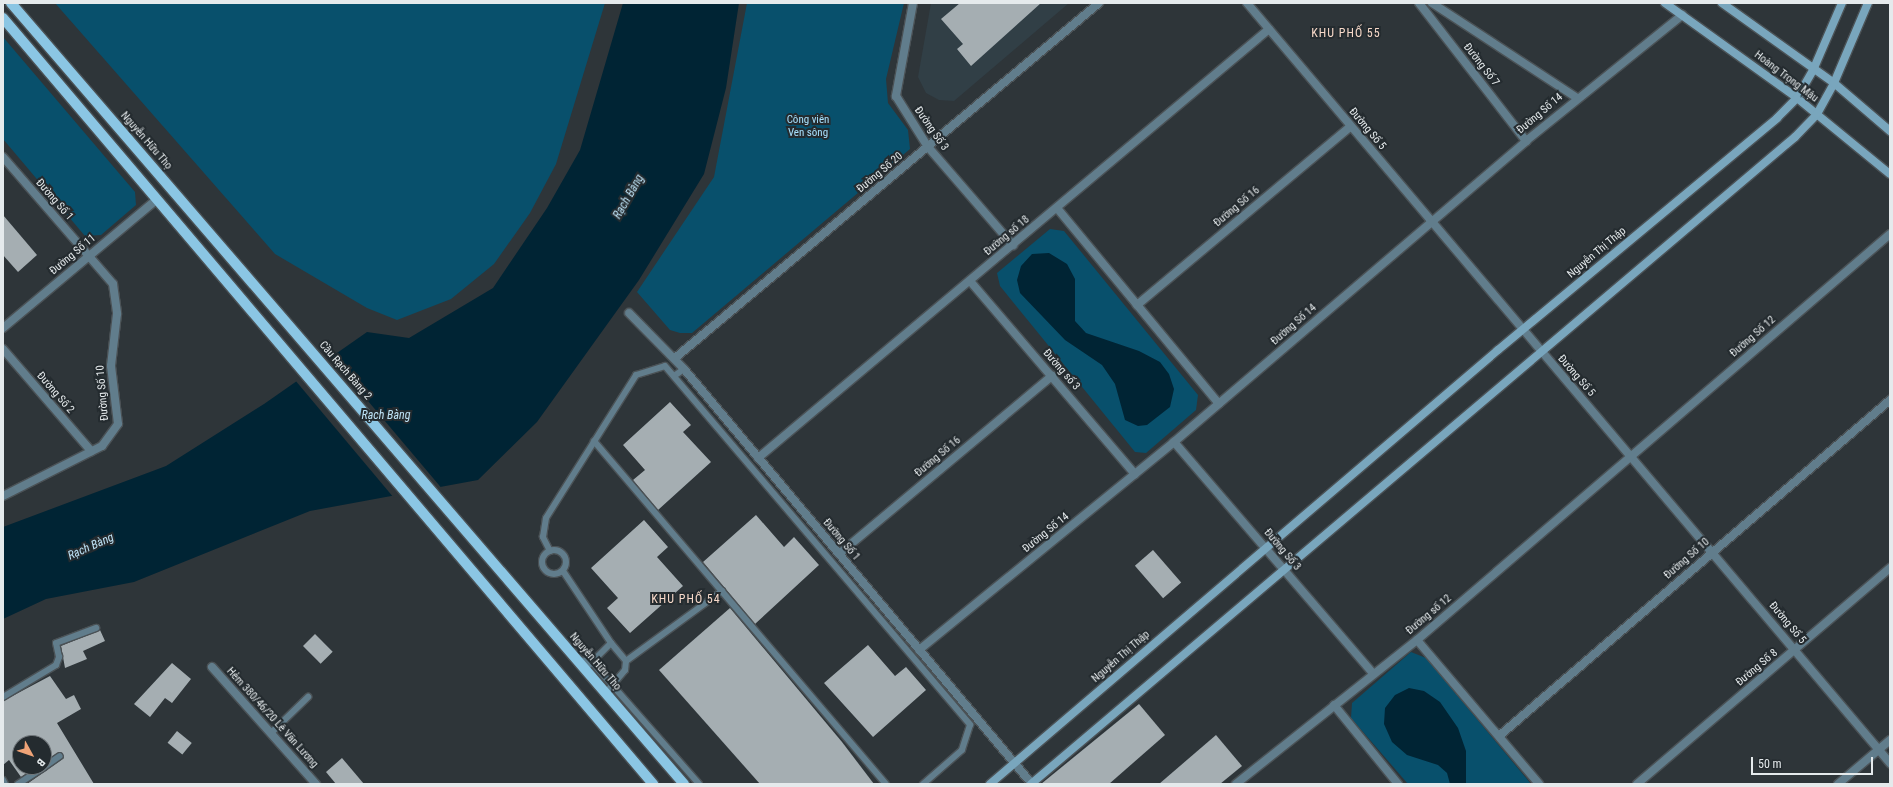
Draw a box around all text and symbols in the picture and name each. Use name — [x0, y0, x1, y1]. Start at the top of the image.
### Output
district label: KHU PHỐ 55 — [1311, 27, 1381, 41]
street label: Đường Số 7 — [1460, 41, 1502, 89]
street label: Hoàng Trọng Mậu — [1751, 49, 1821, 105]
street label: Đường Số 14 — [1514, 91, 1566, 137]
street label: Đường Số 3 — [911, 105, 951, 153]
street label: Đường Số 5 — [1346, 105, 1388, 153]
street label: Nguyễn Hữu Thọ — [117, 109, 175, 173]
park label: Công viên Ven sông — [787, 114, 829, 140]
street label: Đường Số 20 — [854, 150, 906, 196]
water label: Rạch Bàng — [611, 172, 647, 222]
street label: Đường Số 1 — [32, 177, 76, 223]
street label: Đường Số 16 — [1211, 184, 1263, 230]
street label: Đường số 18 — [982, 213, 1032, 259]
street label: Nguyễn Thị Thập — [1565, 225, 1629, 281]
street label: Đường Số 11 — [47, 232, 99, 278]
street label: Đường Số 14 — [1269, 302, 1319, 348]
street label: Đường Số 12 — [1728, 314, 1778, 360]
street label: Cầu Rạch Bàng 2 — [316, 339, 374, 403]
street label: Đường số 3 — [1040, 347, 1082, 393]
street label: Đường Số 5 — [1554, 353, 1598, 399]
street label: Đường Số 10 — [94, 365, 112, 421]
street label: Đường Số 2 — [33, 370, 77, 416]
water label: Rạch Bàng — [362, 409, 410, 423]
street label: Đường Số 16 — [912, 434, 964, 480]
street label: Đường Số 14 — [1020, 510, 1072, 556]
street label: Đường Số 1 — [820, 516, 862, 564]
street label: Đường Số 3 — [1261, 526, 1303, 574]
water label: Rạch Bàng — [66, 530, 116, 564]
street label: Đường Số 10 — [1662, 536, 1712, 582]
street label: Đường số 12 — [1404, 592, 1454, 638]
district label: KHU PHỐ 54 — [651, 593, 721, 607]
street label: Đường Số 5 — [1766, 599, 1808, 647]
street label: Nguyễn Thị Thập — [1089, 628, 1153, 686]
street label: Nguyễn Hữu Thọ — [566, 630, 624, 694]
street label: Đường Số 8 — [1733, 647, 1781, 689]
street label: Hẻm 380/46/20 Lê Văn Lương — [223, 665, 321, 771]
north arrow — [12, 735, 52, 775]
scale bar — [1753, 749, 1875, 775]
text: B — [34, 756, 48, 769]
text: 50 m — [1758, 757, 1782, 771]

